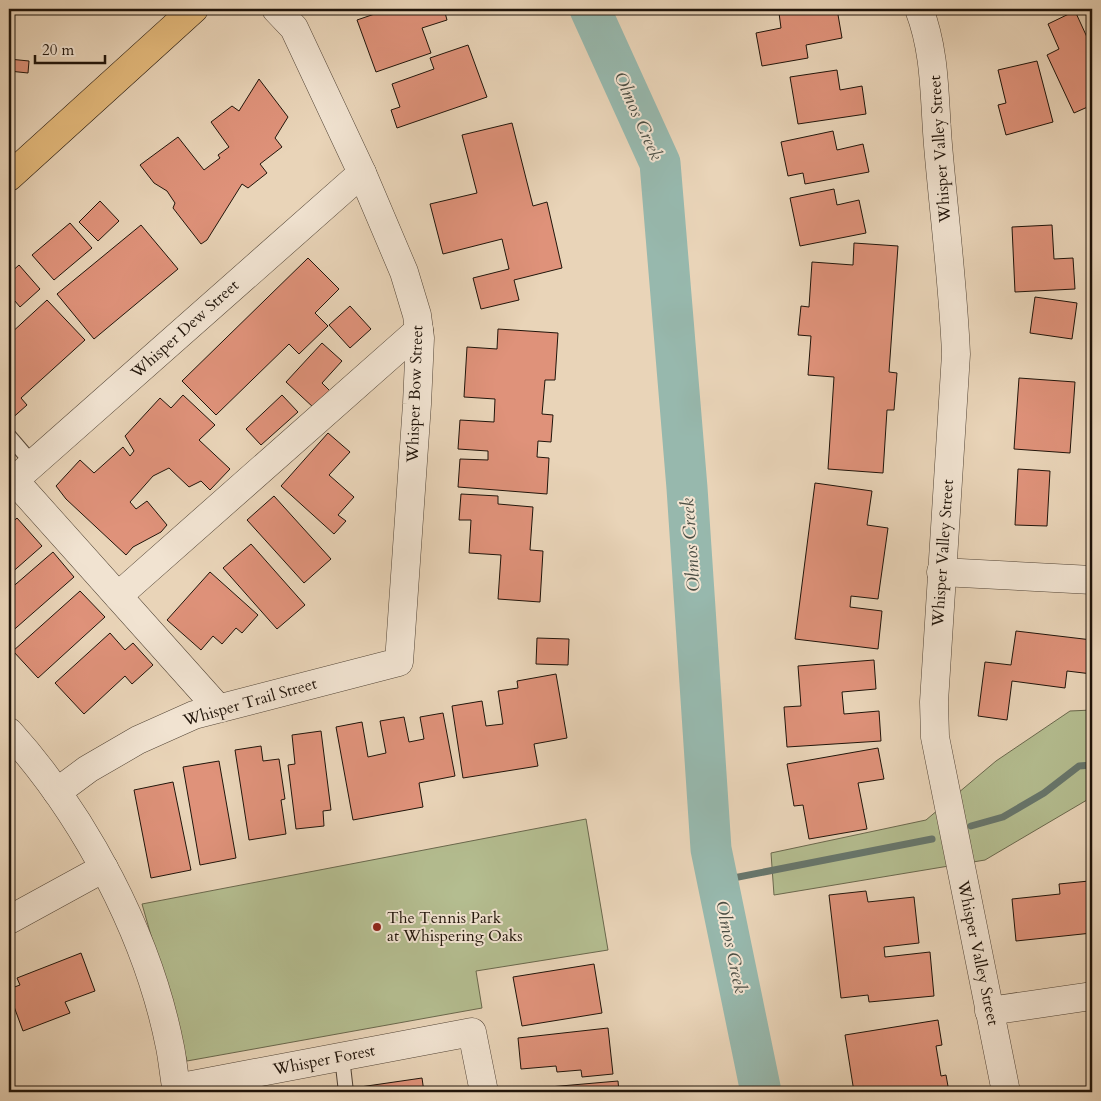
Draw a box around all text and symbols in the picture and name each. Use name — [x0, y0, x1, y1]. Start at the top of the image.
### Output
scale bar — [35, 32, 105, 64]
text: 20 m — [42, 40, 74, 60]
water label: Olmos Creek — [607, 68, 669, 164]
street label: Whisper Valley Street — [924, 75, 956, 224]
street label: Whisper Dew Street — [126, 275, 244, 384]
street label: Whisper Bow Street — [402, 325, 428, 464]
street label: Whisper Valley Street — [927, 479, 959, 628]
water label: Olmos Creek — [675, 497, 707, 593]
street label: Whisper Trail Street — [180, 672, 319, 732]
street label: Whisper Valley Street — [952, 878, 1004, 1027]
water label: Olmos Creek — [709, 898, 753, 996]
place label: The Tennis Park at Whispering Oaks — [387, 907, 523, 947]
marker: The Tennis Park at Whispering Oaks — [371, 921, 383, 933]
street label: Whisper Forest — [270, 1039, 377, 1081]

